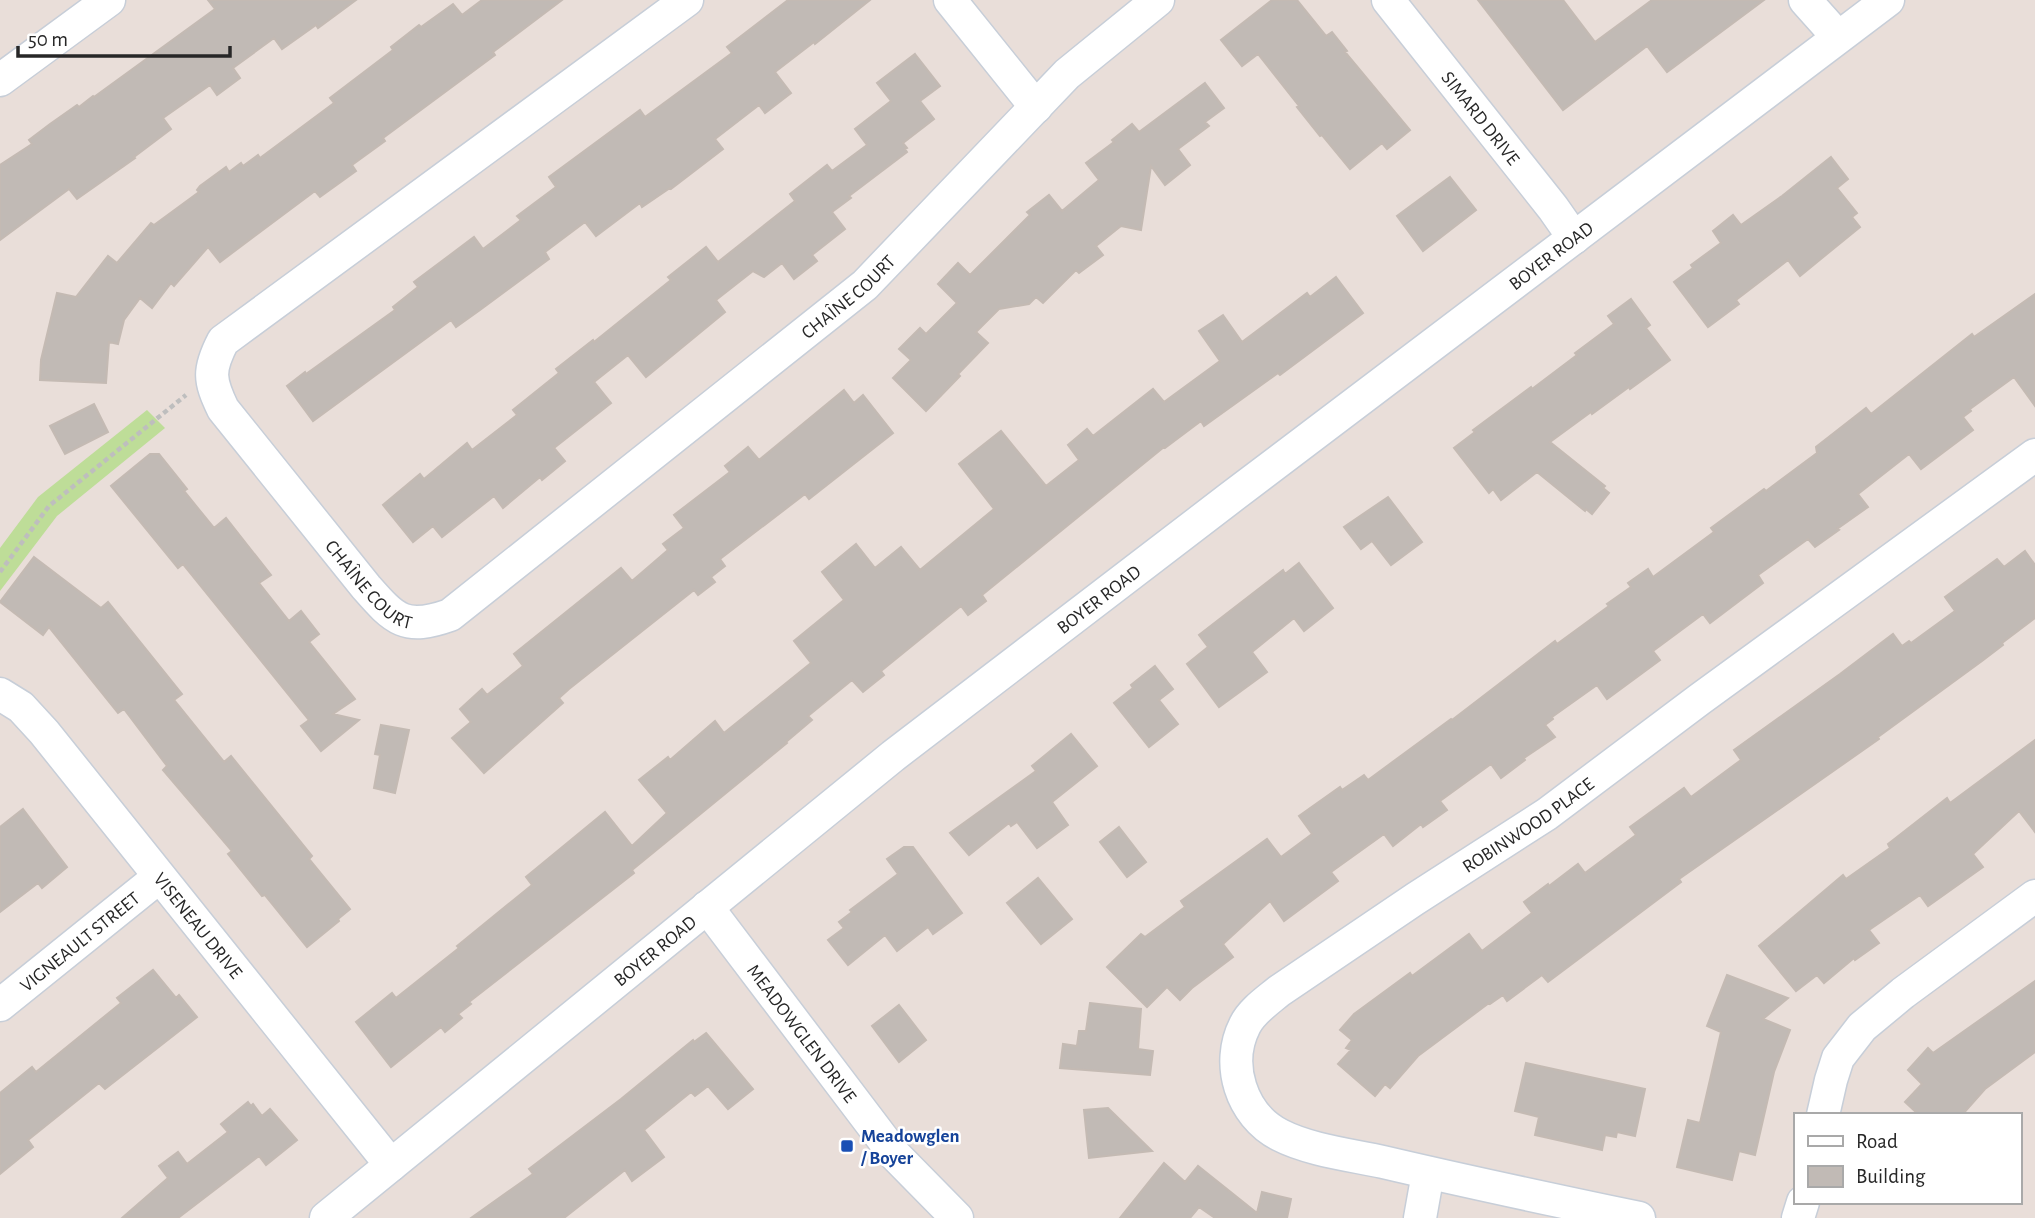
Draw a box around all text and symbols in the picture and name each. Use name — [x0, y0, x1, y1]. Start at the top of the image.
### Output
scale bar — [18, 14, 229, 58]
text: 50 m — [28, 29, 68, 50]
street label: SIMARD DRIVE — [1437, 68, 1523, 169]
street label: BOYER ROAD — [1506, 219, 1597, 294]
street label: CHAÎNE COURT — [798, 252, 899, 343]
street label: CHAÎNE COURT — [321, 537, 414, 633]
street label: BOYER ROAD — [1054, 562, 1145, 638]
street label: ROBINWOOD PLACE — [1459, 775, 1598, 877]
street label: VISENEAU DRIVE — [150, 870, 245, 982]
street label: VIGNEAULT STREET — [17, 889, 144, 996]
street label: BOYER ROAD — [611, 912, 700, 990]
street label: MEADOWGLEN DRIVE — [743, 961, 860, 1106]
legend — [1794, 1113, 2021, 1204]
place label: Meadowglen / Boyer — [860, 1127, 960, 1168]
text: Road — [1856, 1131, 1898, 1152]
marker: Meadowglen / Boyer — [839, 1138, 855, 1154]
text: Building — [1856, 1166, 1926, 1187]

